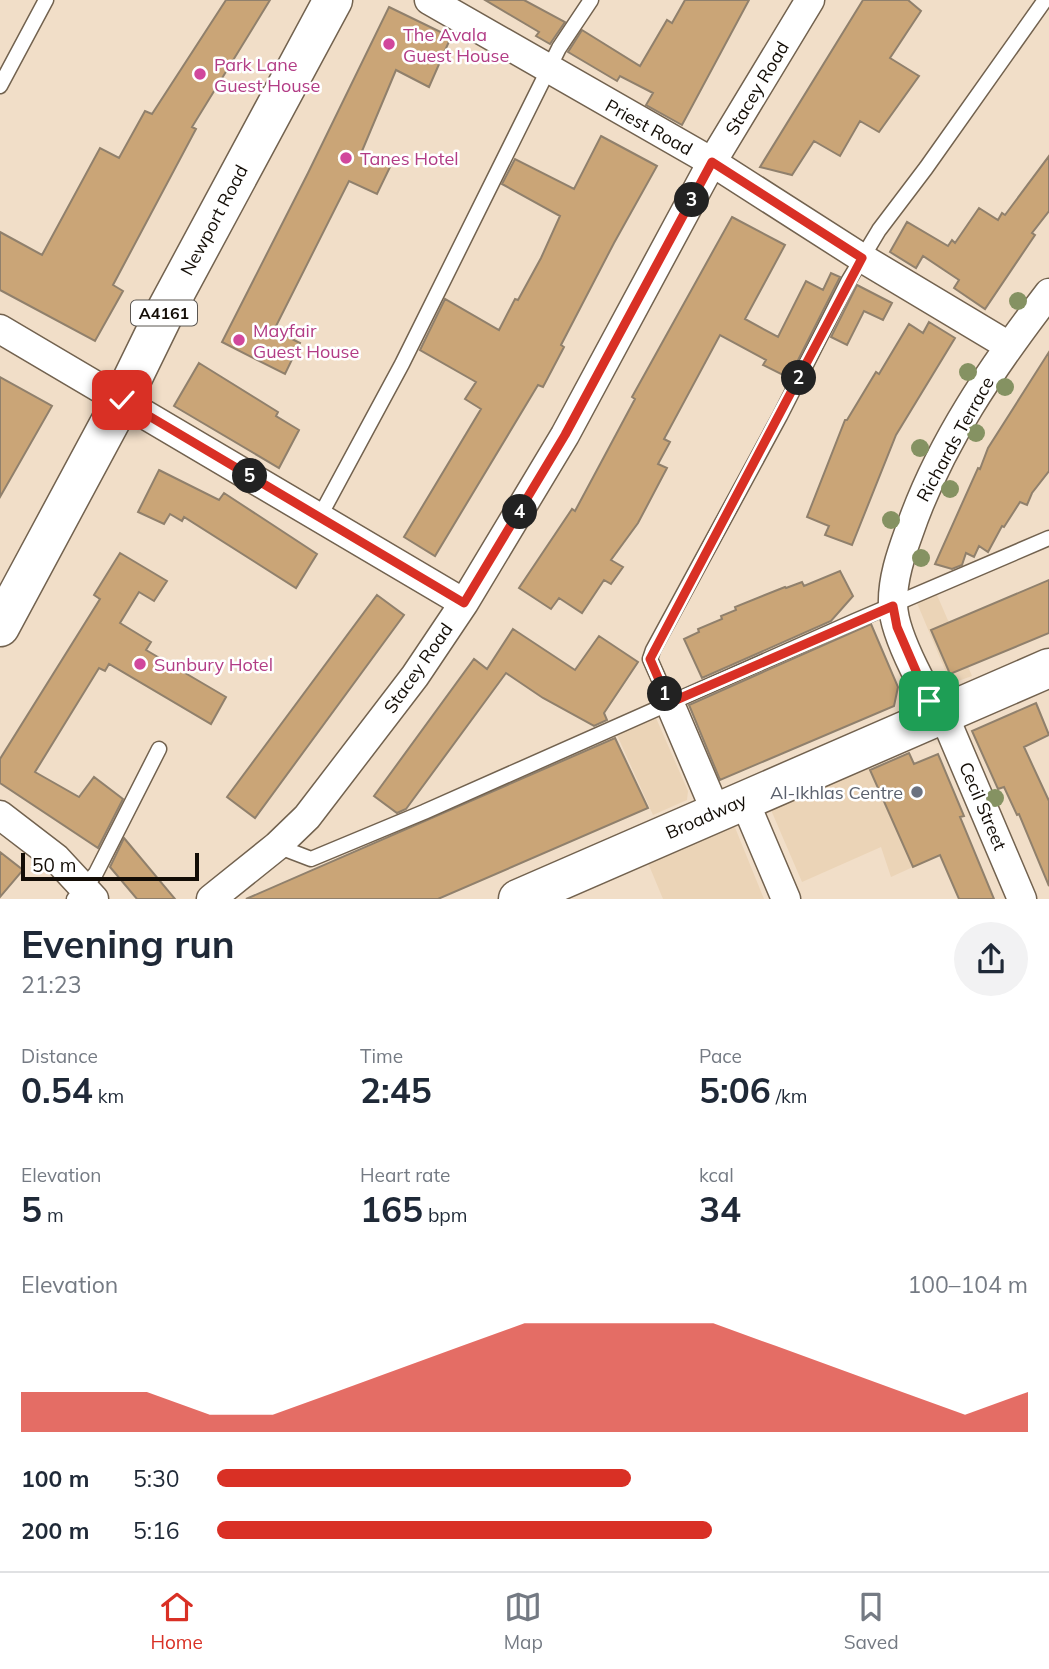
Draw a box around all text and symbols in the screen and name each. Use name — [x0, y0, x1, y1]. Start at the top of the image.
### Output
place label: The Avala Guest House — [403, 23, 509, 67]
marker: The Avala Guest House — [381, 36, 397, 52]
street label: Stacey Road — [720, 37, 794, 139]
place label: Park Lane Guest House — [214, 53, 320, 97]
marker: Park Lane Guest House — [192, 66, 208, 82]
street label: Priest Road — [601, 94, 697, 160]
place label: Tanes Hotel — [360, 147, 459, 170]
marker: Tanes Hotel — [338, 150, 354, 166]
street label: Newport Road — [175, 161, 253, 279]
pin: 3 — [674, 182, 710, 218]
text: 3 — [686, 187, 697, 211]
road number: A4161 — [131, 300, 197, 326]
place label: Mayfair Guest House — [253, 319, 359, 363]
marker: Mayfair Guest House — [231, 332, 247, 348]
pin: 2 — [782, 360, 816, 396]
text: 2 — [793, 365, 804, 389]
pin — [92, 370, 152, 430]
street label: Richards Terrace — [911, 372, 999, 506]
icon: check — [103, 381, 141, 419]
pin: 5 — [232, 458, 268, 494]
text: 5 — [244, 463, 255, 487]
pin: 4 — [503, 494, 538, 530]
text: 4 — [514, 499, 525, 523]
street label: Stacey Road — [378, 618, 458, 718]
place label: Sunbury Hotel — [154, 653, 273, 676]
marker: Sunbury Hotel — [132, 656, 148, 672]
pin — [899, 671, 959, 731]
pin: 1 — [648, 676, 682, 712]
text: 1 — [659, 681, 670, 705]
icon: arrive — [910, 682, 948, 720]
street label: Cecil Street — [954, 759, 1012, 853]
place label: Al-Ikhlas Centre — [770, 781, 903, 804]
marker: Al-Ikhlas Centre — [909, 784, 925, 800]
street label: Broadway — [662, 788, 750, 844]
scale bar — [21, 850, 200, 882]
text: 50 m — [32, 853, 76, 877]
text: Evening run — [21, 920, 235, 968]
button: share — [954, 922, 1028, 996]
text: 21:23 — [21, 970, 81, 999]
text: Distance — [21, 1044, 98, 1068]
text: Time — [360, 1044, 403, 1068]
text: Pace — [699, 1044, 742, 1068]
text: 0.54 — [21, 1068, 93, 1112]
text: 2:45 — [360, 1068, 432, 1112]
text: 5:06 — [699, 1068, 771, 1112]
text: km — [93, 1084, 124, 1108]
text: /km — [771, 1084, 808, 1108]
text: Elevation — [21, 1163, 101, 1187]
text: Heart rate — [360, 1163, 450, 1187]
text: kcal — [699, 1163, 734, 1187]
text: 5 — [21, 1187, 42, 1231]
text: 165 — [360, 1187, 423, 1231]
text: 34 — [699, 1187, 741, 1231]
text: m — [42, 1203, 64, 1227]
text: bpm — [423, 1203, 467, 1227]
text: Elevation — [21, 1270, 118, 1299]
text: 100–104 m — [907, 1270, 1028, 1299]
text: 100 m — [21, 1464, 89, 1493]
text: 5:30 — [133, 1464, 180, 1493]
text: 200 m — [21, 1516, 89, 1545]
text: 5:16 — [133, 1516, 180, 1545]
tab: Home — [150, 1588, 203, 1654]
tab: Map — [504, 1588, 543, 1654]
tab: Saved — [844, 1588, 899, 1654]

